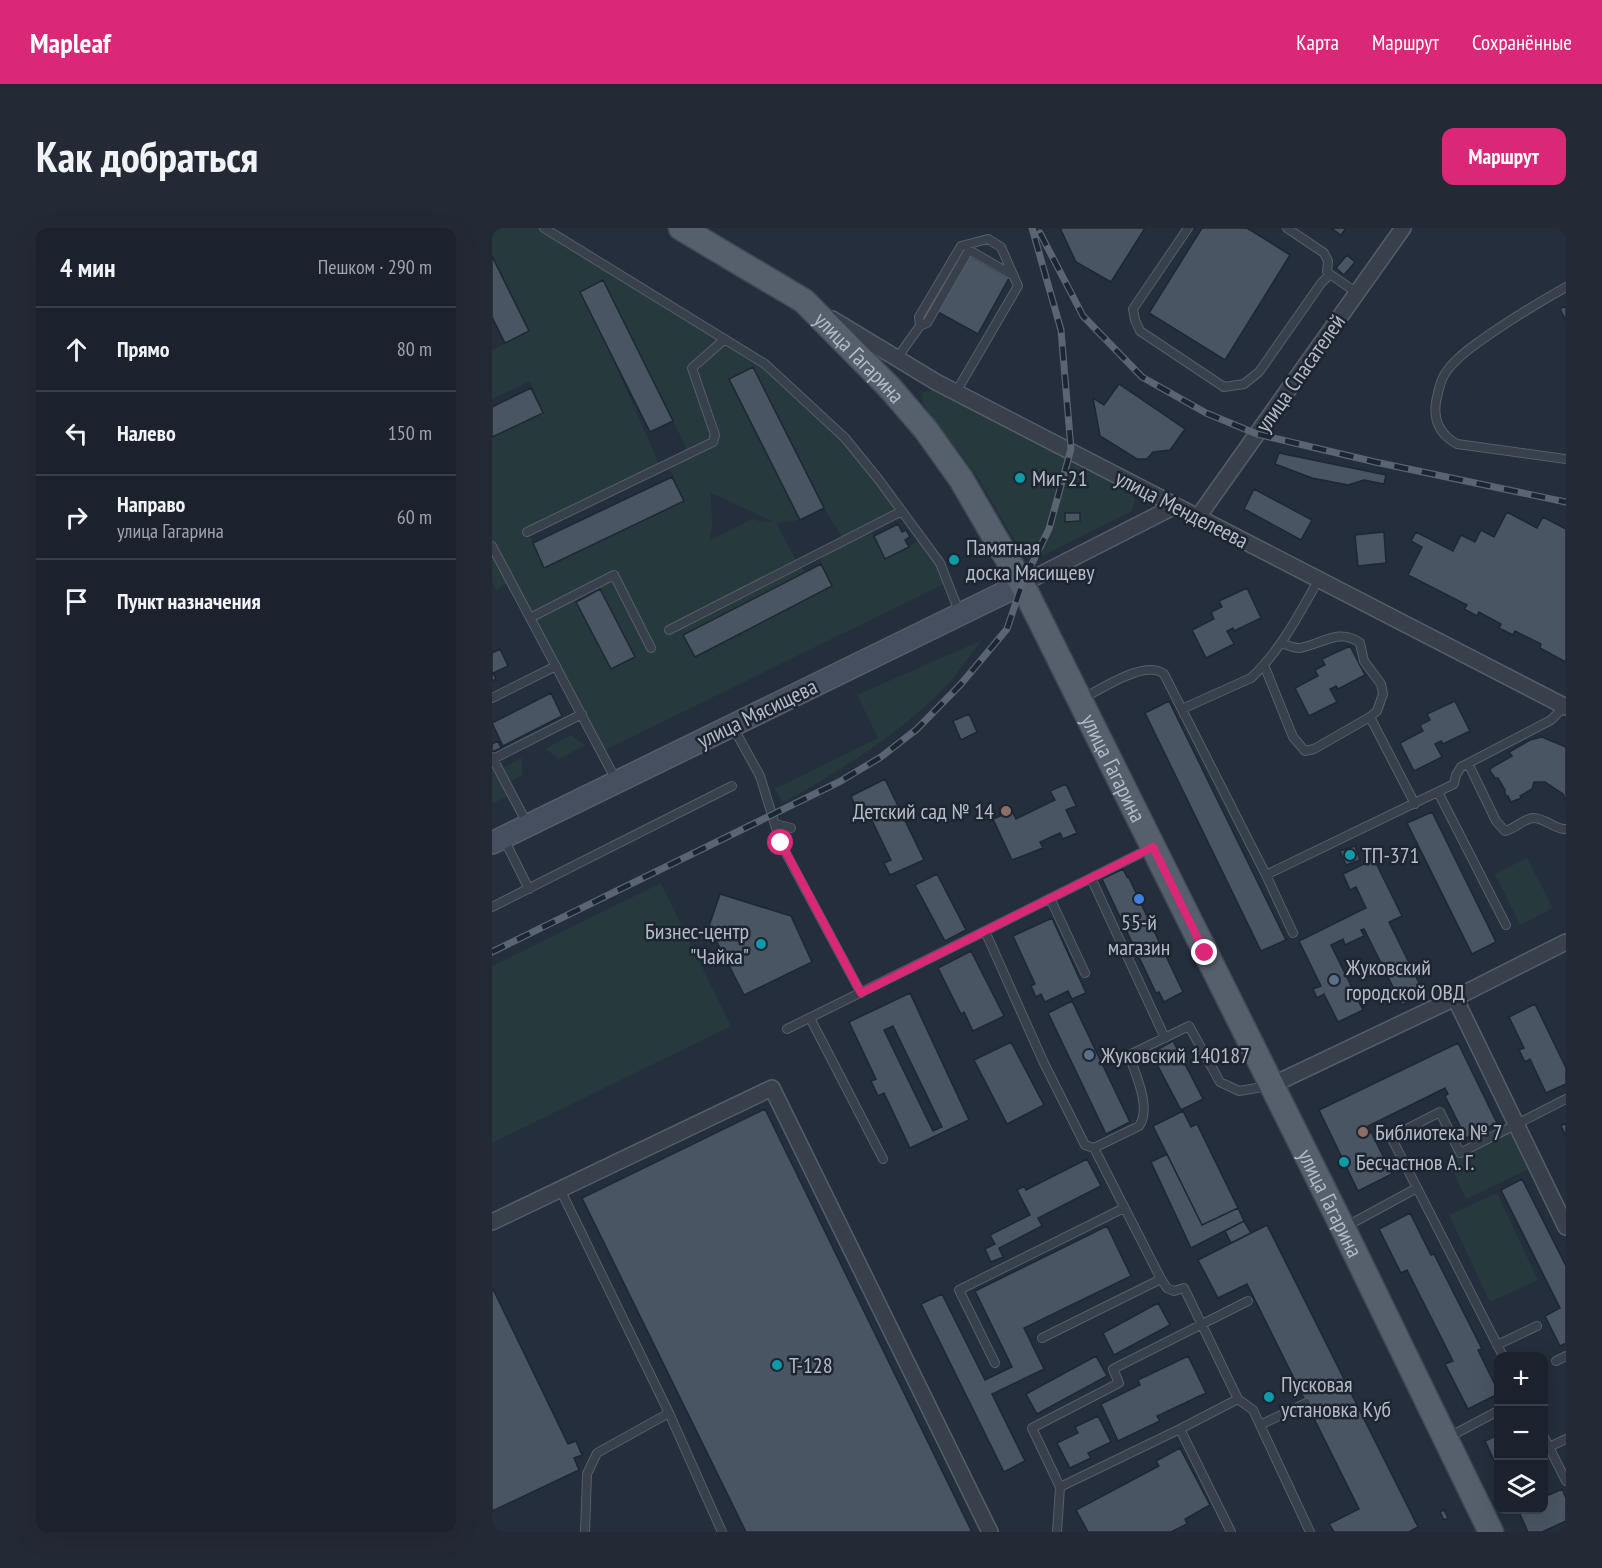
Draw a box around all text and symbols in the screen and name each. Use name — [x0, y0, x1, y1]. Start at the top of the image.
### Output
text: Mapleaf — [30, 24, 111, 61]
text: Карта — [1296, 29, 1339, 56]
text: Маршрут — [1372, 29, 1439, 56]
text: Сохранённые — [1472, 29, 1572, 56]
button: Маршрут — [1442, 128, 1566, 185]
text: Как добраться — [36, 129, 258, 184]
text: 4 мин — [60, 251, 115, 284]
text: Пешком · 290 m — [318, 254, 432, 280]
street label: улица Гагарина — [808, 306, 911, 409]
street label: улица Спасателей — [1249, 308, 1351, 438]
icon: ahead — [60, 333, 93, 366]
text: Прямо — [117, 335, 170, 363]
text: 80 m — [397, 336, 432, 362]
icon: left — [60, 417, 93, 450]
text: Налево — [117, 419, 176, 447]
text: 150 m — [388, 420, 432, 446]
place label: Миг-21 — [1032, 464, 1088, 492]
street label: улица Менделеева — [1111, 464, 1253, 554]
marker: Миг-21 — [1013, 471, 1027, 485]
text: Направо — [117, 490, 185, 518]
icon: right — [60, 501, 93, 534]
text: 60 m — [397, 504, 432, 530]
text: улица Гагарина — [117, 518, 224, 544]
place label: Памятная доска Мясищеву — [966, 533, 1095, 586]
marker: Памятная доска Мясищеву — [947, 553, 961, 567]
icon: arrive — [60, 585, 93, 618]
text: Пункт назначения — [117, 587, 261, 615]
street label: улица Мясищева — [692, 672, 822, 754]
street label: улица Гагарина — [1075, 709, 1152, 827]
place label: Детский сад № 14 — [853, 797, 994, 825]
marker: Детский сад № 14 — [999, 804, 1013, 818]
route start — [767, 829, 793, 855]
place label: ТП-371 — [1362, 841, 1420, 869]
marker: ТП-371 — [1343, 848, 1357, 862]
marker: 55-й магазин — [1132, 892, 1146, 906]
place label: 55-й магазин — [1108, 908, 1170, 961]
place label: Бизнес-центр "Чайка" — [645, 917, 749, 970]
marker: Бизнес-центр "Чайка" — [754, 937, 768, 951]
route end — [1191, 939, 1217, 965]
place label: Жуковский городской ОВД — [1345, 953, 1465, 1006]
marker: Жуковский городской ОВД — [1327, 973, 1341, 987]
place label: Жуковский 140187 — [1100, 1041, 1250, 1069]
marker: Жуковский 140187 — [1082, 1048, 1096, 1062]
place label: Библиотека № 7 — [1375, 1118, 1502, 1146]
marker: Библиотека № 7 — [1356, 1125, 1370, 1139]
street label: улица Гагарина — [1292, 1144, 1369, 1262]
place label: Бесчастнов А. Г. — [1356, 1148, 1475, 1176]
marker: Бесчастнов А. Г. — [1337, 1155, 1351, 1169]
place label: Т-128 — [789, 1351, 833, 1379]
map controls — [1494, 1352, 1548, 1514]
button: + — [1494, 1352, 1548, 1406]
marker: Т-128 — [770, 1358, 784, 1372]
place label: Пусковая установка Куб — [1281, 1370, 1391, 1423]
marker: Пусковая установка Куб — [1262, 1390, 1276, 1404]
button: − — [1494, 1406, 1548, 1460]
button: layers — [1494, 1460, 1548, 1514]

